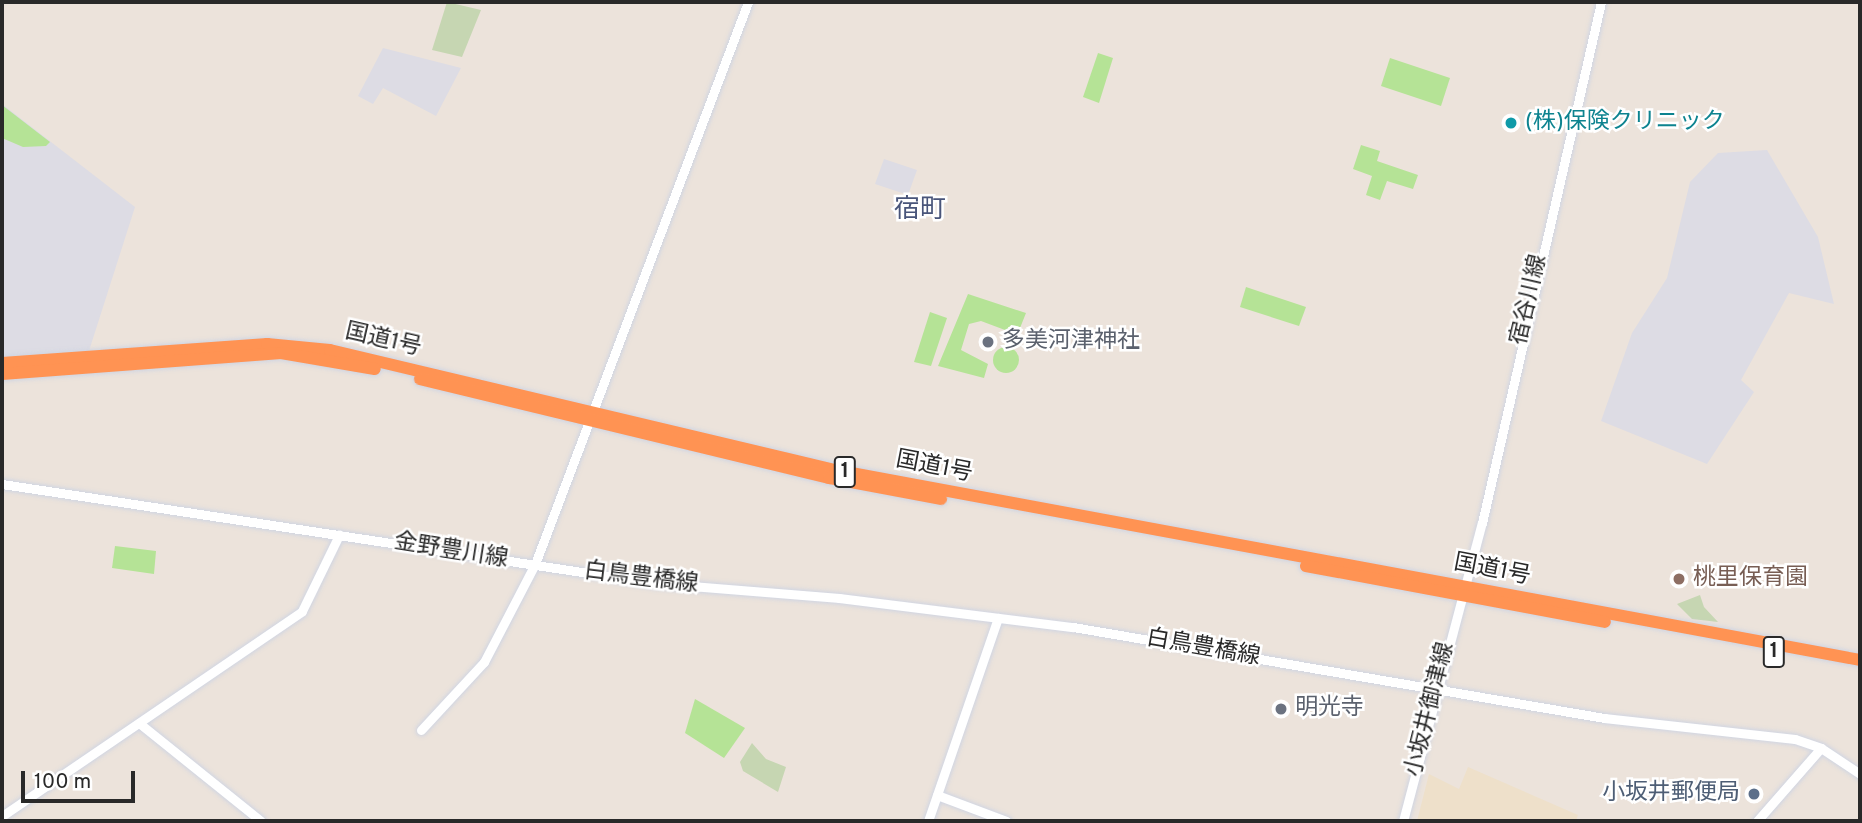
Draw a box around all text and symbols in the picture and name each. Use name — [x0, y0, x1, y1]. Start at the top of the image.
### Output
place label: (株)保険クリニック — [1525, 109, 1725, 137]
marker: (株)保険クリニック — [1503, 115, 1519, 131]
district label: 宿町 — [894, 195, 946, 227]
street label: 宿谷川線 — [1506, 252, 1554, 348]
street label: 国道1号 — [342, 319, 424, 363]
place label: 多美河津神社 — [1002, 328, 1140, 356]
marker: 多美河津神社 — [980, 334, 996, 350]
street label: 国道1号 — [893, 447, 975, 489]
road number: 1 — [833, 454, 857, 490]
street label: 金野豊川線 — [392, 529, 510, 575]
street label: 国道1号 — [1451, 550, 1533, 592]
street label: 白鳥豊橋線 — [582, 558, 700, 600]
place label: 桃里保育園 — [1693, 565, 1808, 593]
marker: 桃里保育園 — [1671, 571, 1687, 587]
street label: 白鳥豊橋線 — [1144, 625, 1262, 673]
road number: 1 — [1762, 634, 1786, 670]
street label: 小坂井御津線 — [1401, 640, 1461, 780]
place label: 明光寺 — [1295, 695, 1364, 723]
marker: 明光寺 — [1273, 701, 1289, 717]
scale bar — [24, 756, 138, 800]
text: 100 m — [34, 769, 91, 796]
place label: 小坂井郵便局 — [1602, 780, 1740, 808]
marker: 小坂井郵便局 — [1746, 786, 1762, 802]

